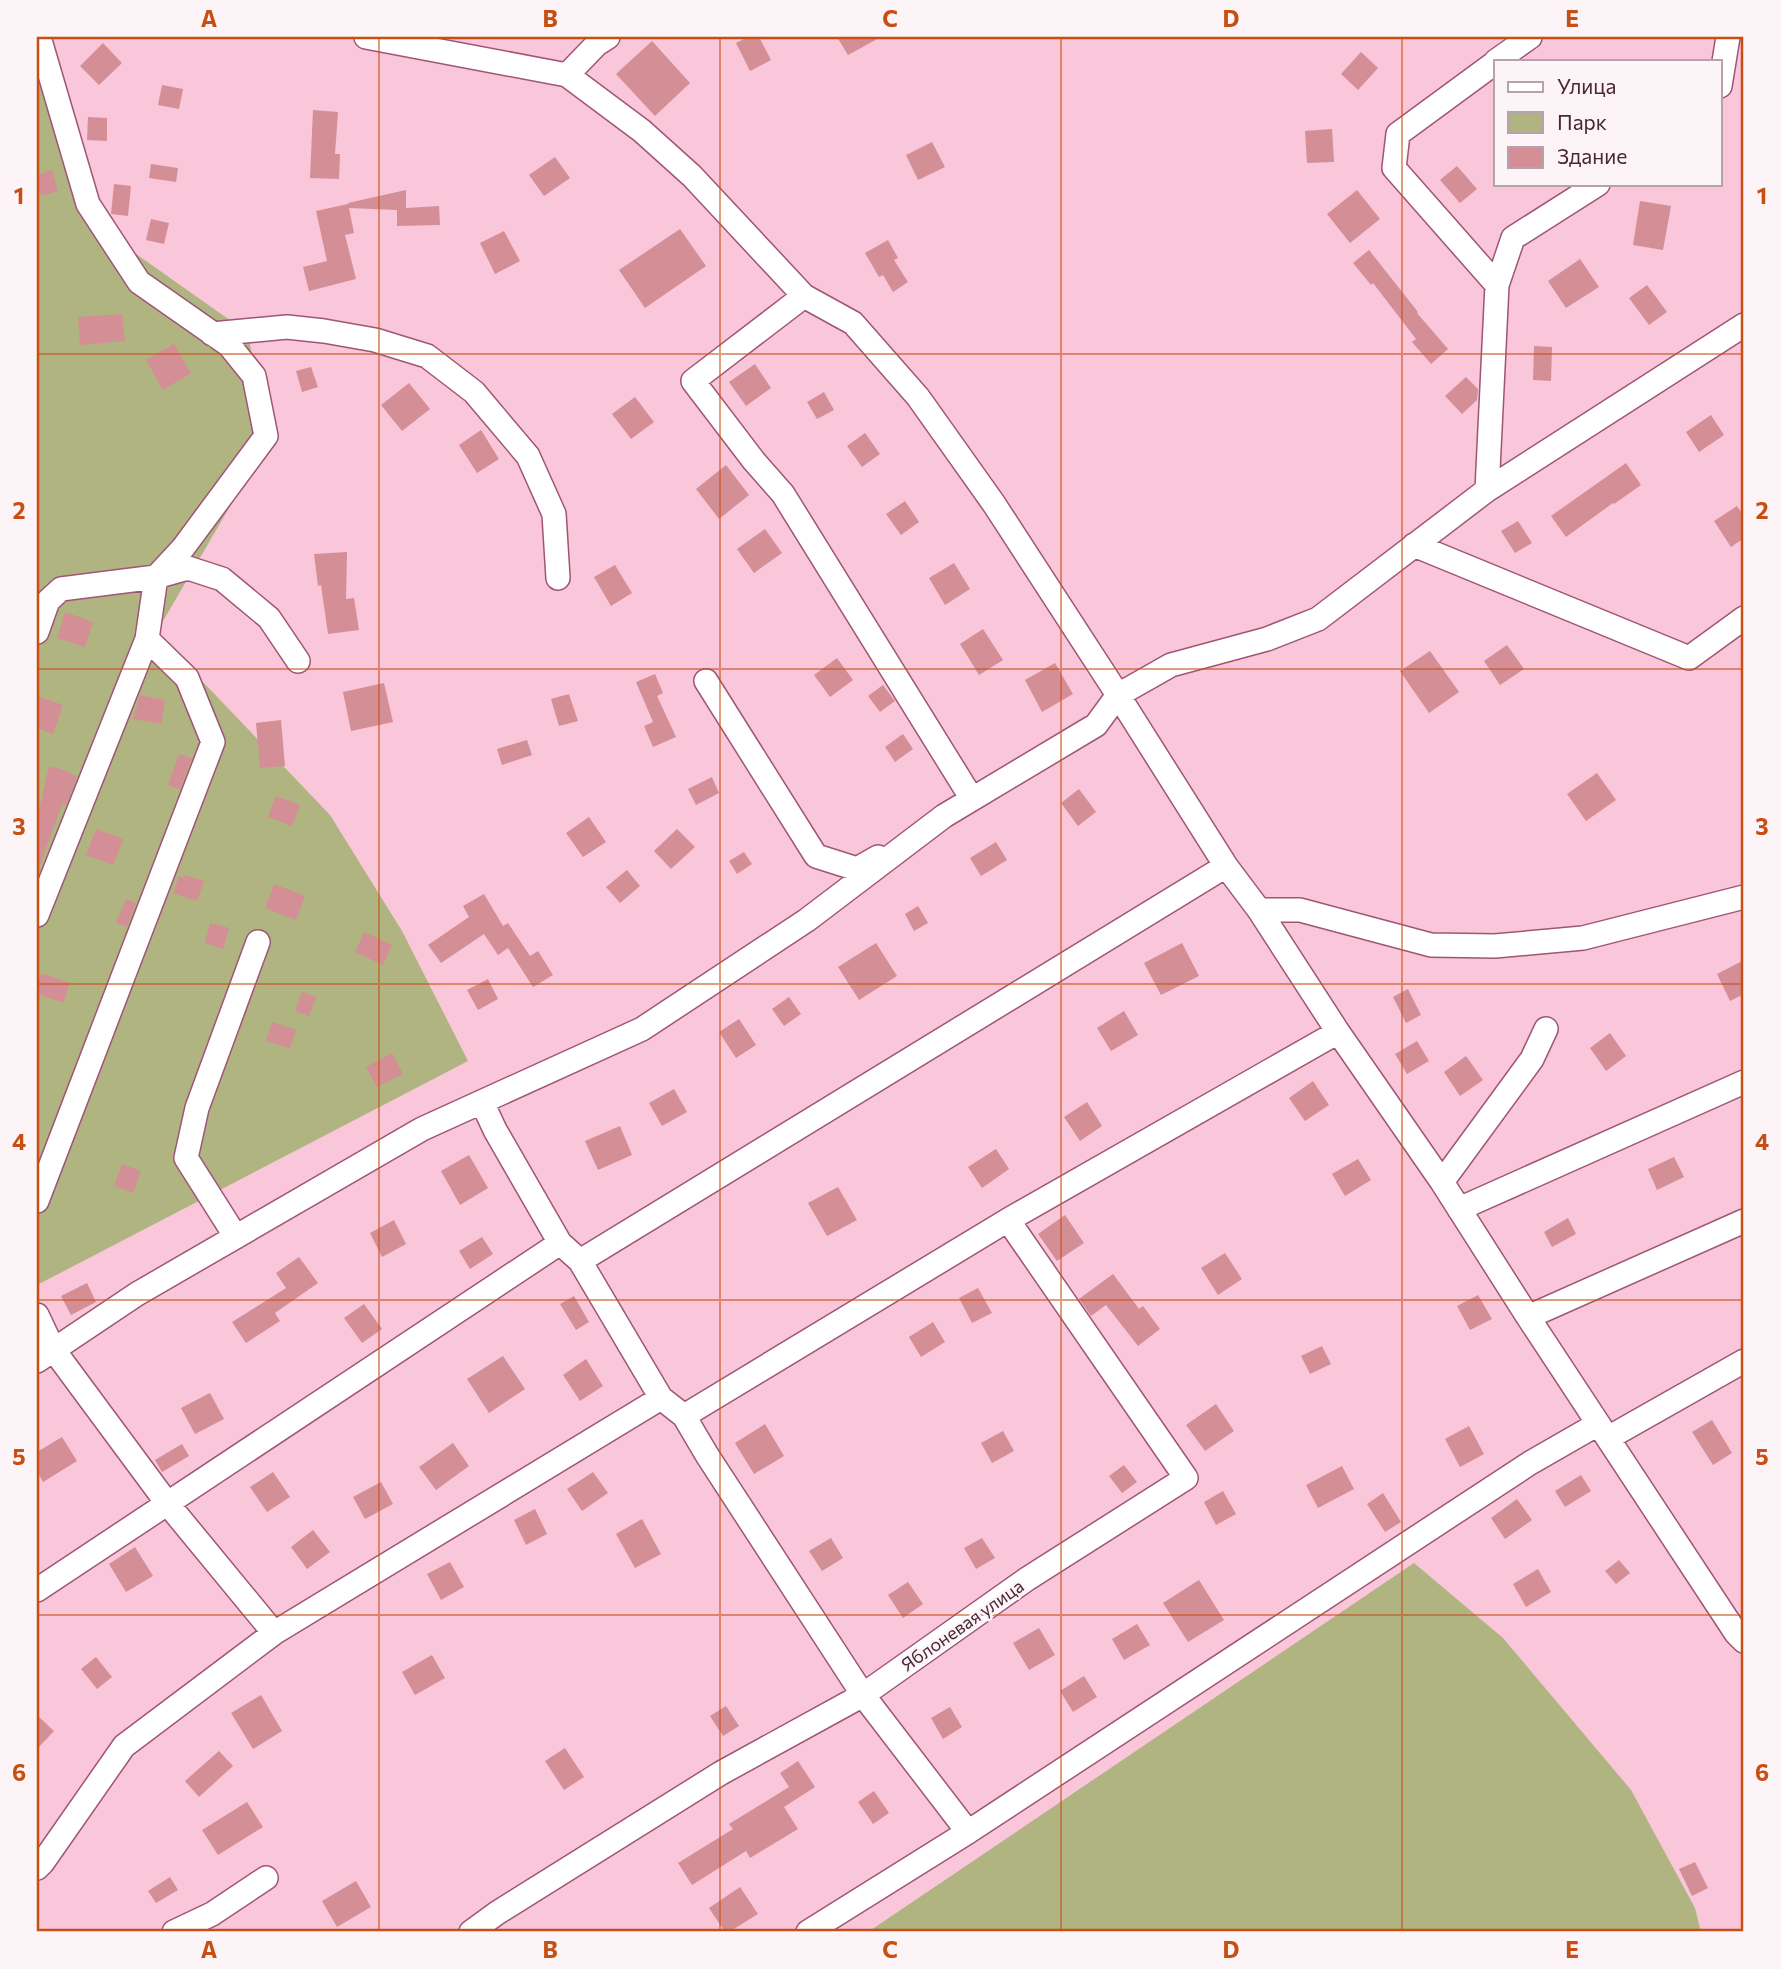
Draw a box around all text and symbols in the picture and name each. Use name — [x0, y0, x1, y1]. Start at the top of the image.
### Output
text: A — [201, 4, 218, 32]
text: B — [542, 4, 558, 32]
text: C — [882, 4, 898, 32]
text: D — [1223, 4, 1240, 32]
text: E — [1565, 4, 1579, 32]
legend — [1494, 60, 1722, 186]
text: Улица — [1557, 73, 1616, 98]
text: Парк — [1557, 109, 1607, 134]
text: Здание — [1557, 143, 1627, 168]
text: 1 — [14, 181, 24, 209]
text: 1 — [1757, 181, 1767, 209]
text: 2 — [12, 496, 26, 524]
text: 2 — [1755, 496, 1769, 524]
text: 3 — [12, 812, 26, 840]
text: 3 — [1755, 812, 1769, 840]
text: 4 — [12, 1127, 26, 1155]
text: 4 — [1755, 1127, 1769, 1155]
text: 5 — [12, 1442, 26, 1470]
text: 5 — [1755, 1442, 1769, 1470]
street label: Яблоневая улица — [896, 1574, 1028, 1676]
text: 6 — [12, 1758, 26, 1786]
text: 6 — [1755, 1758, 1769, 1786]
text: A — [201, 1935, 218, 1963]
text: B — [542, 1935, 558, 1963]
text: C — [882, 1935, 898, 1963]
text: D — [1223, 1935, 1240, 1963]
text: E — [1565, 1935, 1579, 1963]

